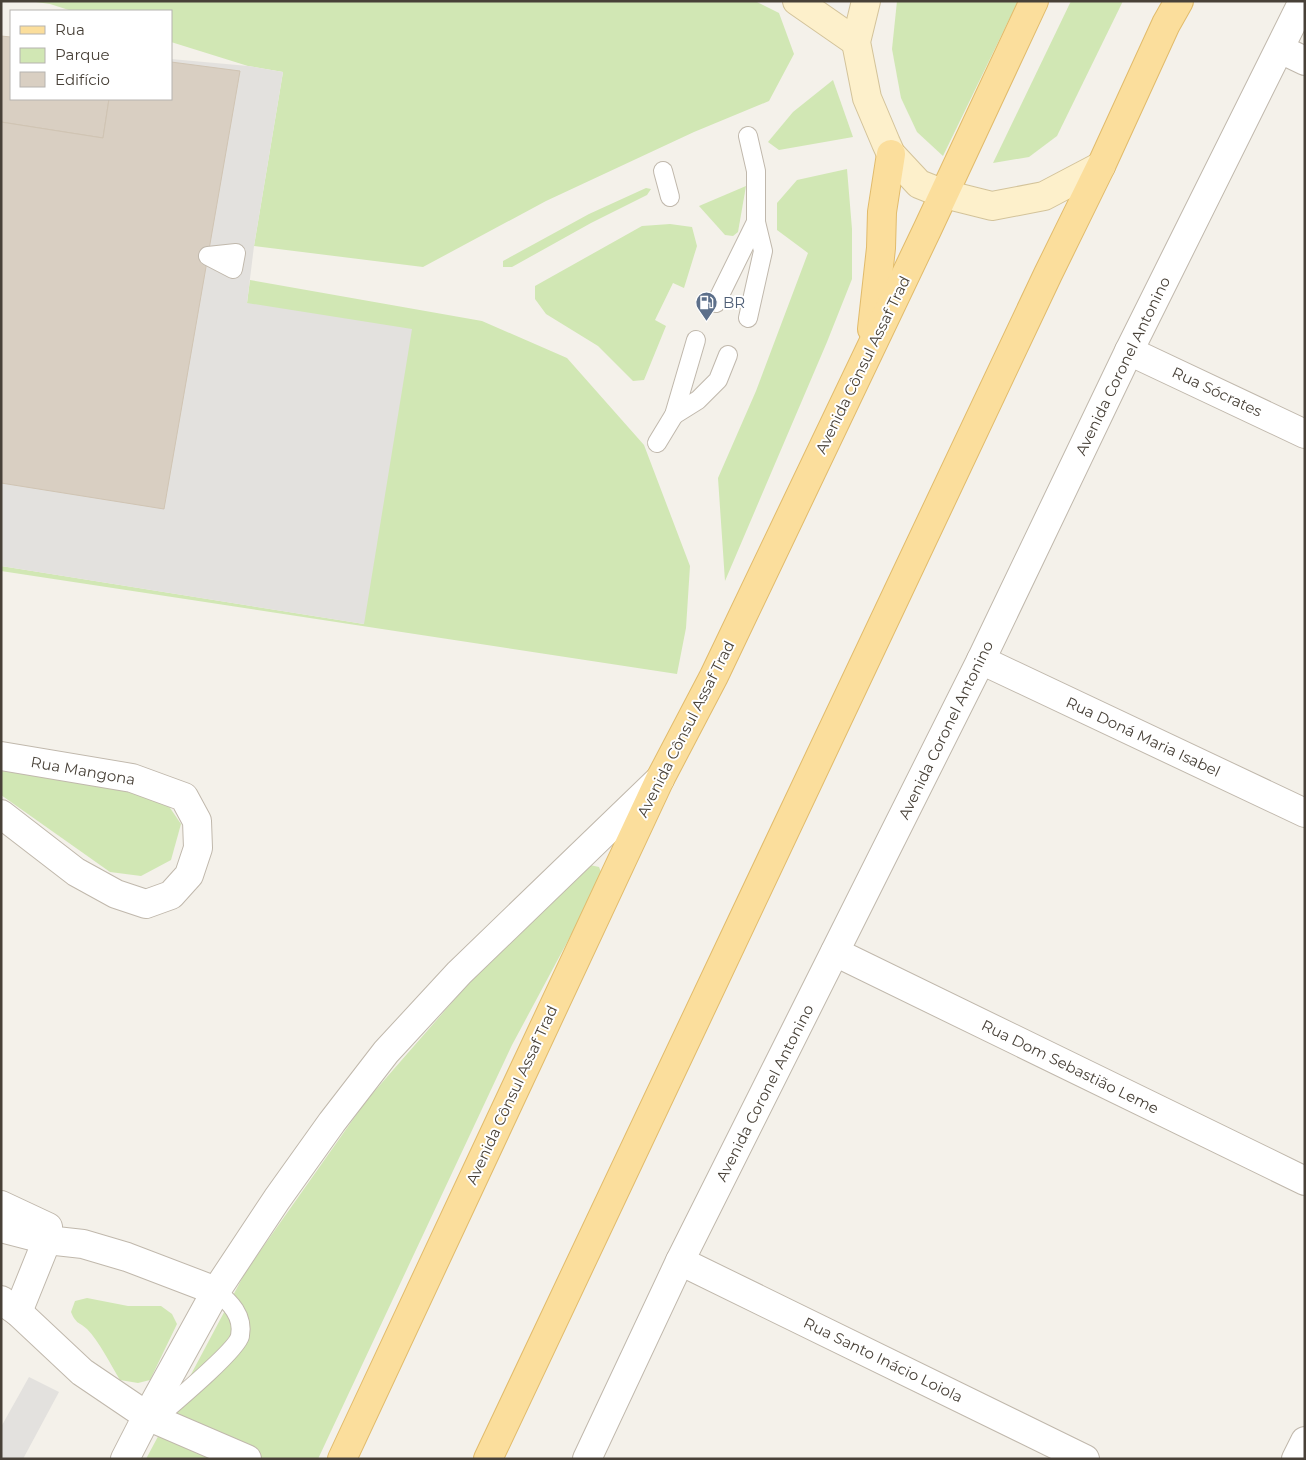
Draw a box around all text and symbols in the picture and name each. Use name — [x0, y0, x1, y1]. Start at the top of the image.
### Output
legend — [10, 10, 172, 100]
text: Rua — [55, 20, 85, 39]
text: Parque — [55, 45, 110, 64]
text: Edifício — [55, 70, 110, 89]
street label: Avenida Cônsul Assaf Trad — [811, 273, 914, 457]
street label: Avenida Coronel Antonino — [1071, 273, 1174, 458]
fuel station icon: BR — [695, 291, 719, 322]
place label: BR — [723, 293, 745, 312]
street label: Rua Sócrates — [1169, 362, 1265, 421]
street label: Avenida Cônsul Assaf Trad — [633, 637, 738, 820]
street label: Avenida Coronel Antonino — [894, 637, 997, 822]
street label: Rua Doná Maria Isabel — [1063, 692, 1223, 781]
street label: Rua Mangona — [29, 752, 137, 789]
street label: Avenida Coronel Antonino — [712, 1001, 818, 1185]
street label: Avenida Cônsul Assaf Trad — [462, 1002, 562, 1187]
street label: Rua Dom Sebastião Leme — [978, 1015, 1162, 1118]
street label: Rua Santo Inácio Loiola — [801, 1313, 966, 1406]

